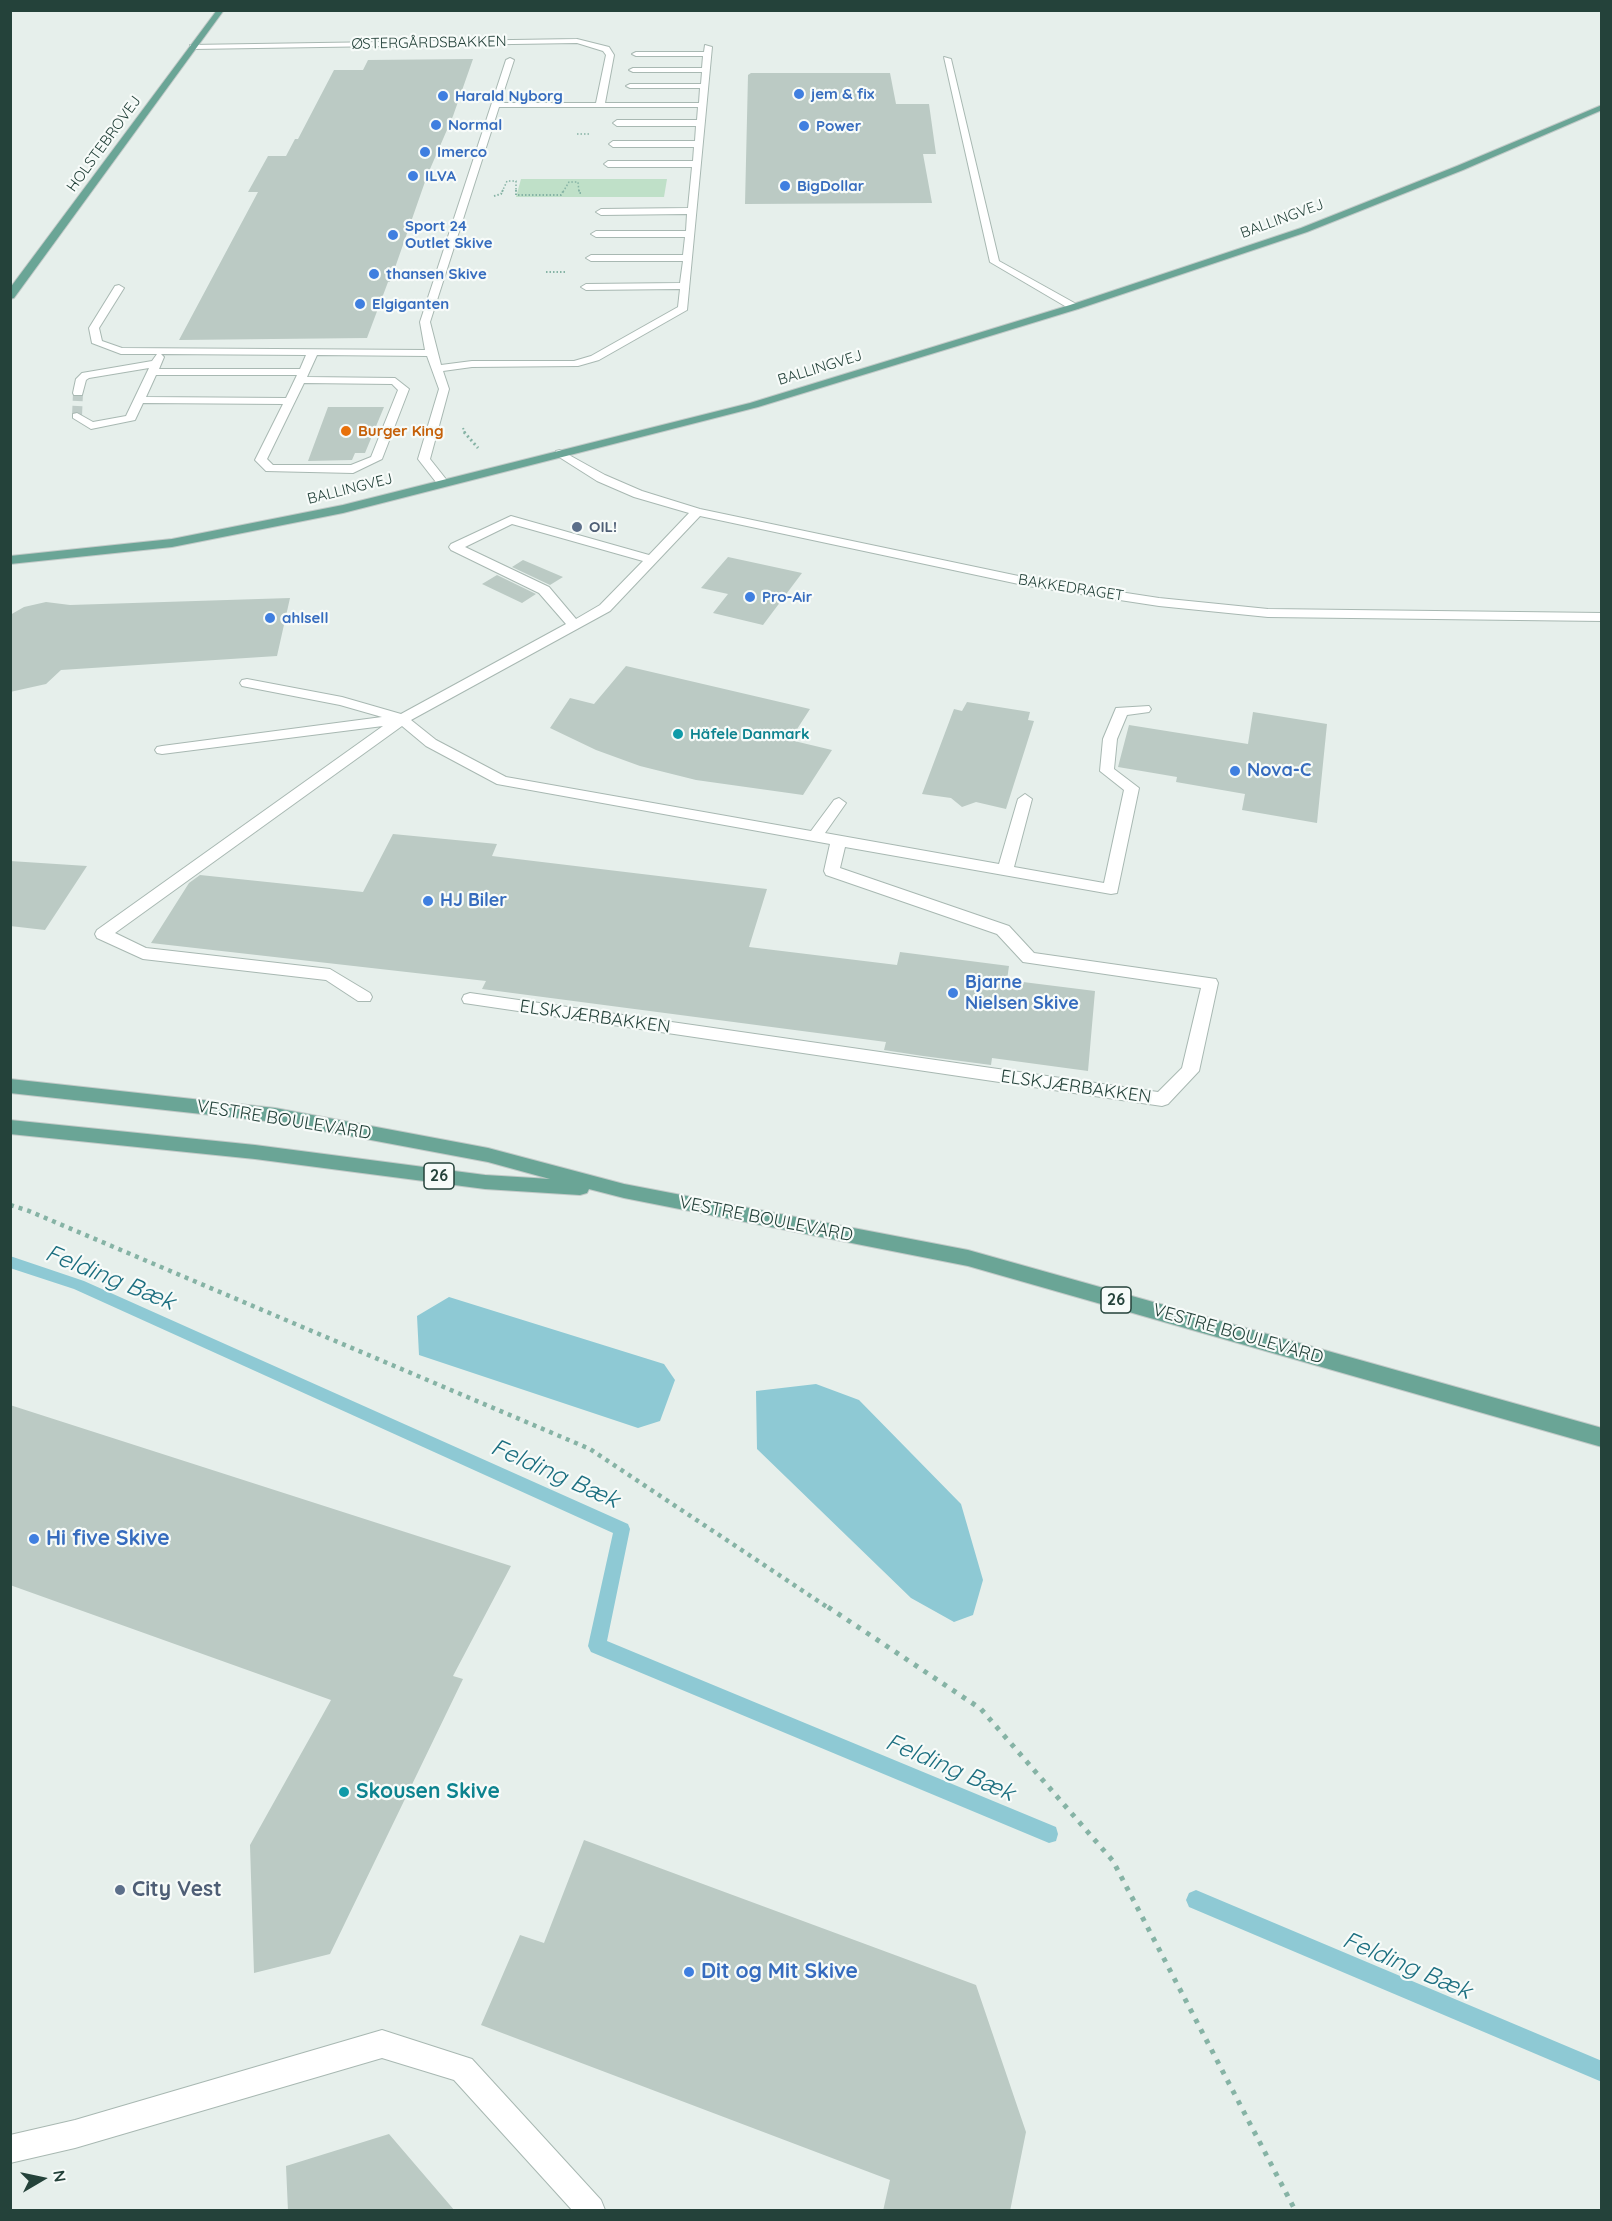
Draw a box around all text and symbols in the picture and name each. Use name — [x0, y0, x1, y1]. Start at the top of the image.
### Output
street label: ØSTERGÅRDSBAKKEN — [351, 33, 507, 53]
place label: jem & fix — [811, 85, 874, 103]
place label: Harald Nyborg — [455, 87, 563, 105]
marker: jem & fix — [792, 87, 806, 101]
marker: Harald Nyborg — [436, 89, 450, 103]
street label: HOLSTEBROVEJ — [63, 93, 145, 195]
place label: Normal — [448, 116, 502, 134]
place label: Power — [816, 117, 861, 135]
marker: Normal — [429, 118, 443, 132]
marker: Power — [797, 119, 811, 133]
place label: Imerco — [437, 143, 487, 161]
marker: Imerco — [418, 145, 432, 159]
place label: ILVA — [425, 167, 456, 185]
marker: ILVA — [406, 169, 420, 183]
place label: BigDollar — [797, 177, 864, 195]
marker: BigDollar — [778, 179, 792, 193]
street label: BALLINGVEJ — [1238, 196, 1326, 242]
place label: Sport 24 Outlet Skive — [405, 217, 493, 252]
marker: Sport 24 Outlet Skive — [386, 228, 400, 242]
place label: thansen Skive — [386, 265, 487, 283]
marker: thansen Skive — [367, 267, 381, 281]
place label: Elgiganten — [372, 295, 449, 313]
marker: Elgiganten — [353, 297, 367, 311]
street label: BALLINGVEJ — [776, 347, 864, 389]
place label: Burger King — [358, 422, 444, 440]
marker: Burger King — [339, 424, 353, 438]
street label: BALLINGVEJ — [306, 470, 394, 508]
place label: OIL! — [589, 518, 617, 536]
marker: OIL! — [570, 520, 584, 534]
street label: BAKKEDRAGET — [1017, 571, 1125, 605]
place label: Pro-Air — [762, 588, 812, 606]
marker: Pro-Air — [743, 590, 757, 604]
place label: ahlsell — [282, 609, 328, 627]
marker: ahlsell — [263, 611, 277, 625]
place label: Häfele Danmark — [690, 725, 809, 743]
marker: Häfele Danmark — [671, 727, 685, 741]
place label: Nova-C — [1247, 760, 1311, 782]
marker: Nova-C — [1228, 764, 1242, 778]
place label: HJ Biler — [440, 890, 507, 912]
marker: HJ Biler — [421, 894, 435, 908]
place label: Bjarne Nielsen Skive — [965, 972, 1079, 1014]
marker: Bjarne Nielsen Skive — [946, 986, 960, 1000]
street label: ELSKJÆRBAKKEN — [518, 996, 672, 1038]
street label: ELSKJÆRBAKKEN — [999, 1066, 1153, 1108]
street label: VESTRE BOULEVARD — [195, 1096, 373, 1144]
road number: 26 — [424, 1163, 454, 1189]
street label: VESTRE BOULEVARD — [677, 1192, 855, 1246]
water label: Felding Bæk — [41, 1239, 179, 1317]
road number: 26 — [1101, 1287, 1131, 1313]
street label: VESTRE BOULEVARD — [1150, 1299, 1326, 1369]
water label: Felding Bæk — [486, 1433, 624, 1515]
place label: Hi five Skive — [46, 1526, 170, 1552]
marker: Hi five Skive — [27, 1532, 41, 1546]
water label: Felding Bæk — [881, 1728, 1019, 1808]
place label: Skousen Skive — [356, 1779, 500, 1805]
marker: Skousen Skive — [337, 1785, 351, 1799]
place label: City Vest — [132, 1877, 222, 1903]
marker: City Vest — [113, 1883, 127, 1897]
water label: Felding Bæk — [1338, 1926, 1476, 2006]
place label: Dit og Mit Skive — [701, 1959, 858, 1985]
marker: Dit og Mit Skive — [682, 1965, 696, 1979]
north arrow — [12, 2149, 72, 2209]
text: N — [49, 2169, 71, 2184]

